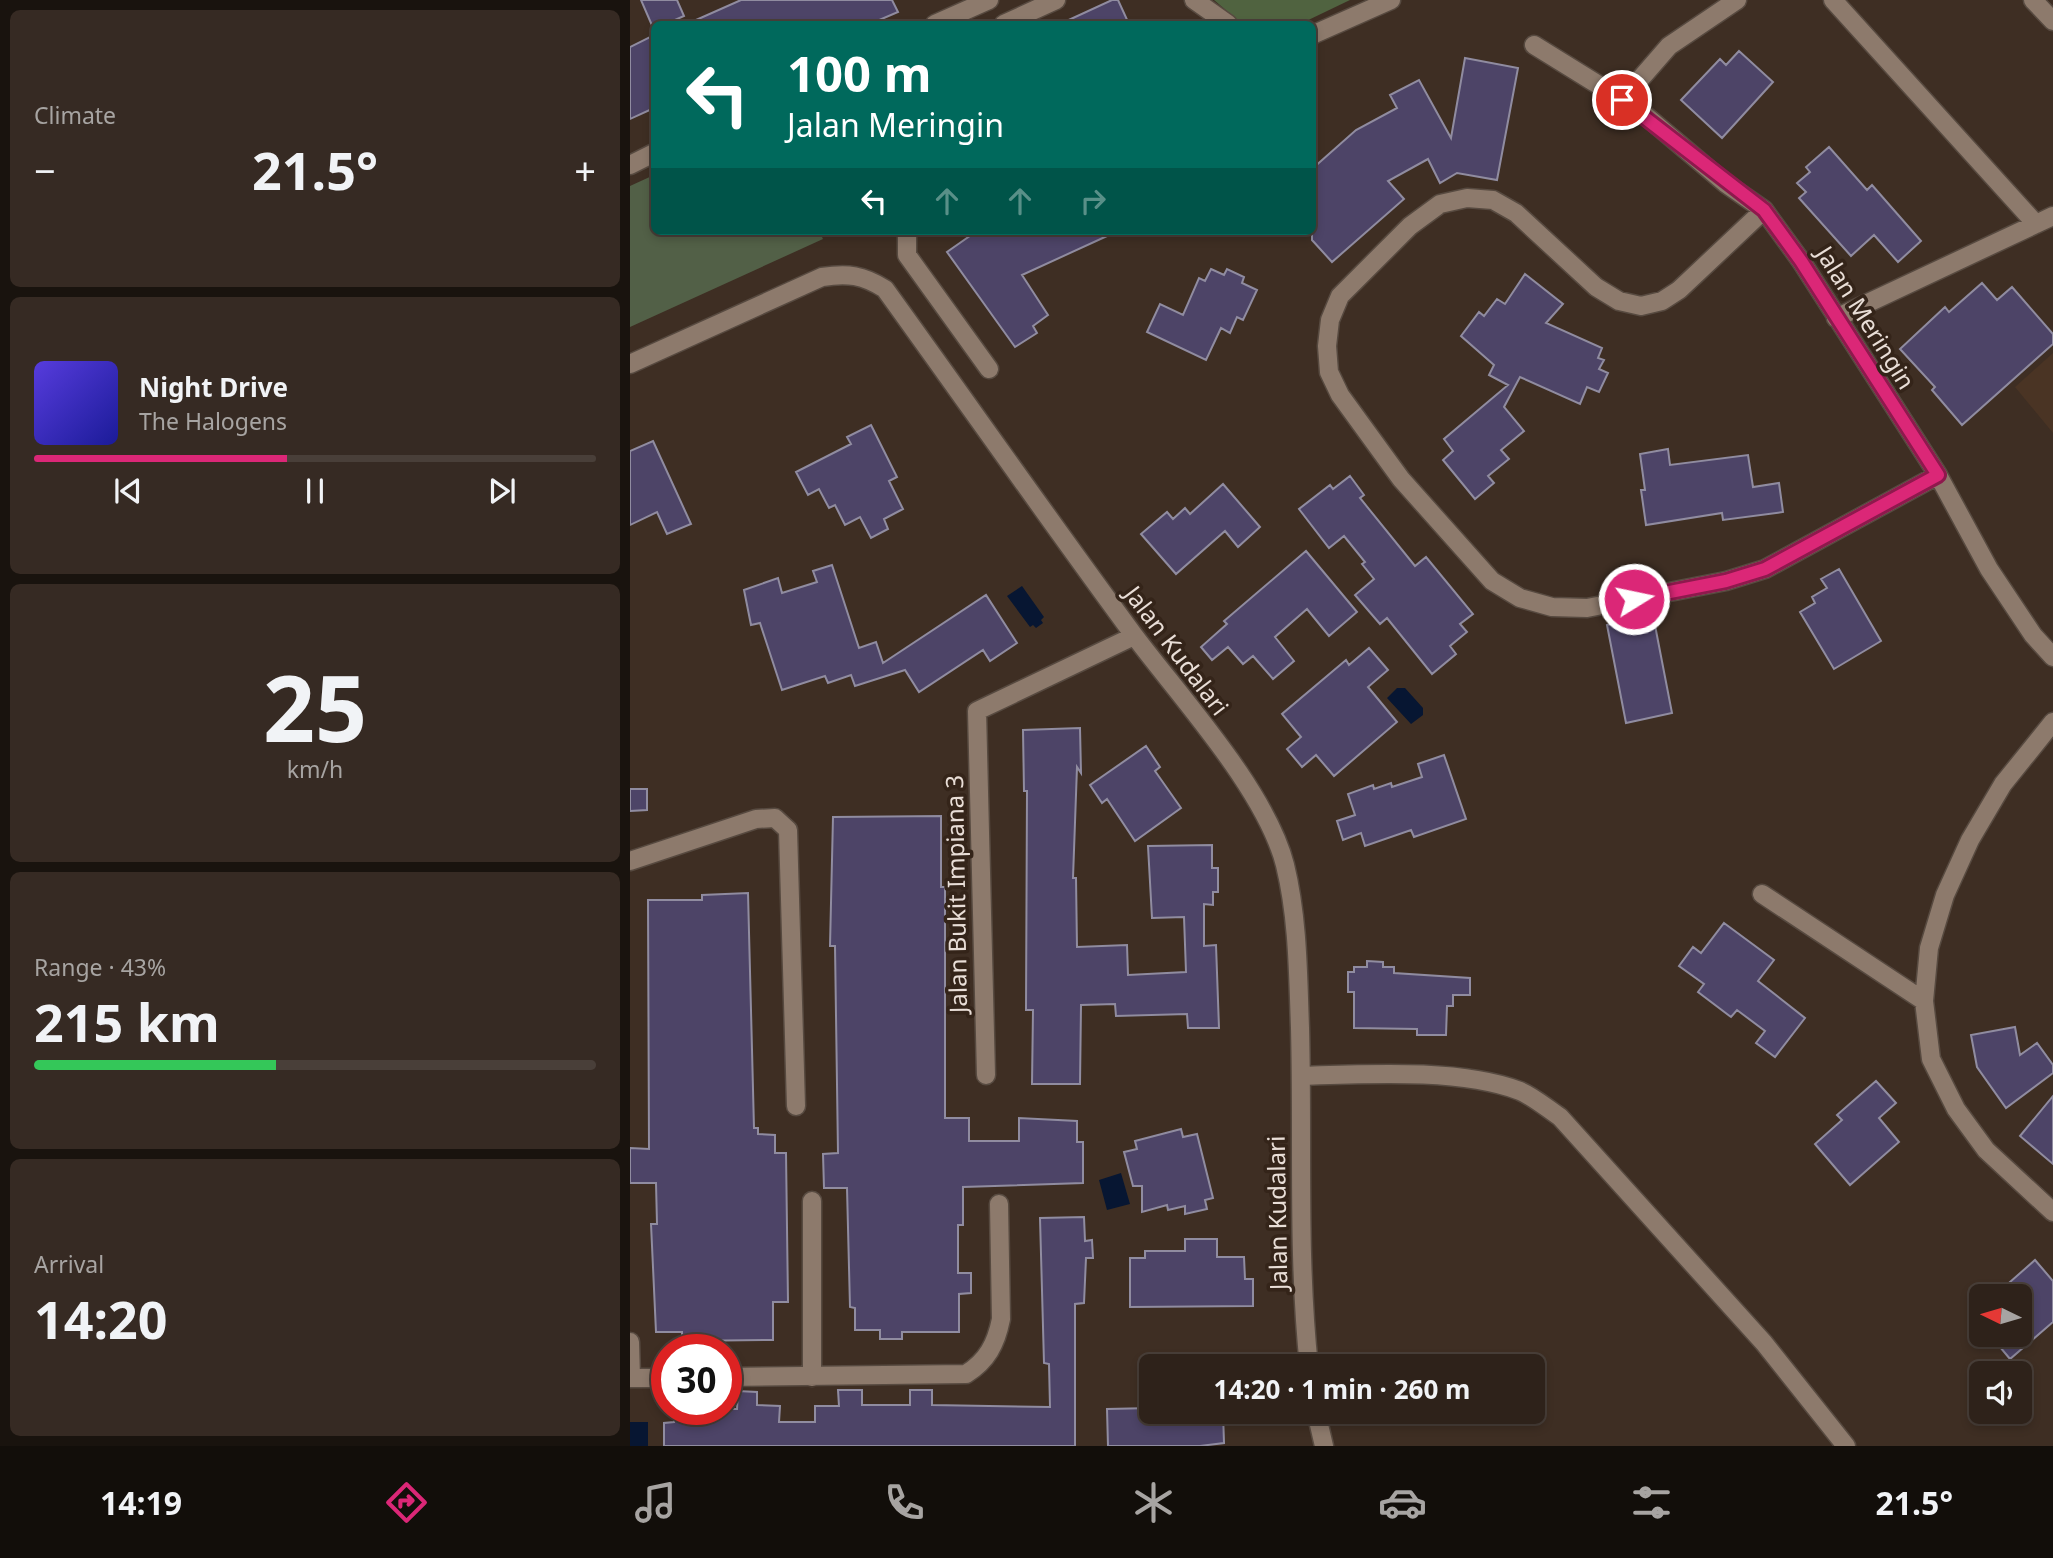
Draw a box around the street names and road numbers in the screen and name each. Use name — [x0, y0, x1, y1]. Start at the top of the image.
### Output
street label: Jalan Meringin — [1808, 238, 1923, 395]
street label: Jalan Kudalari — [1116, 577, 1237, 722]
street label: Jalan Bukit Impiana 3 — [937, 775, 974, 1015]
street label: Jalan Kudalari — [1259, 1136, 1294, 1293]

